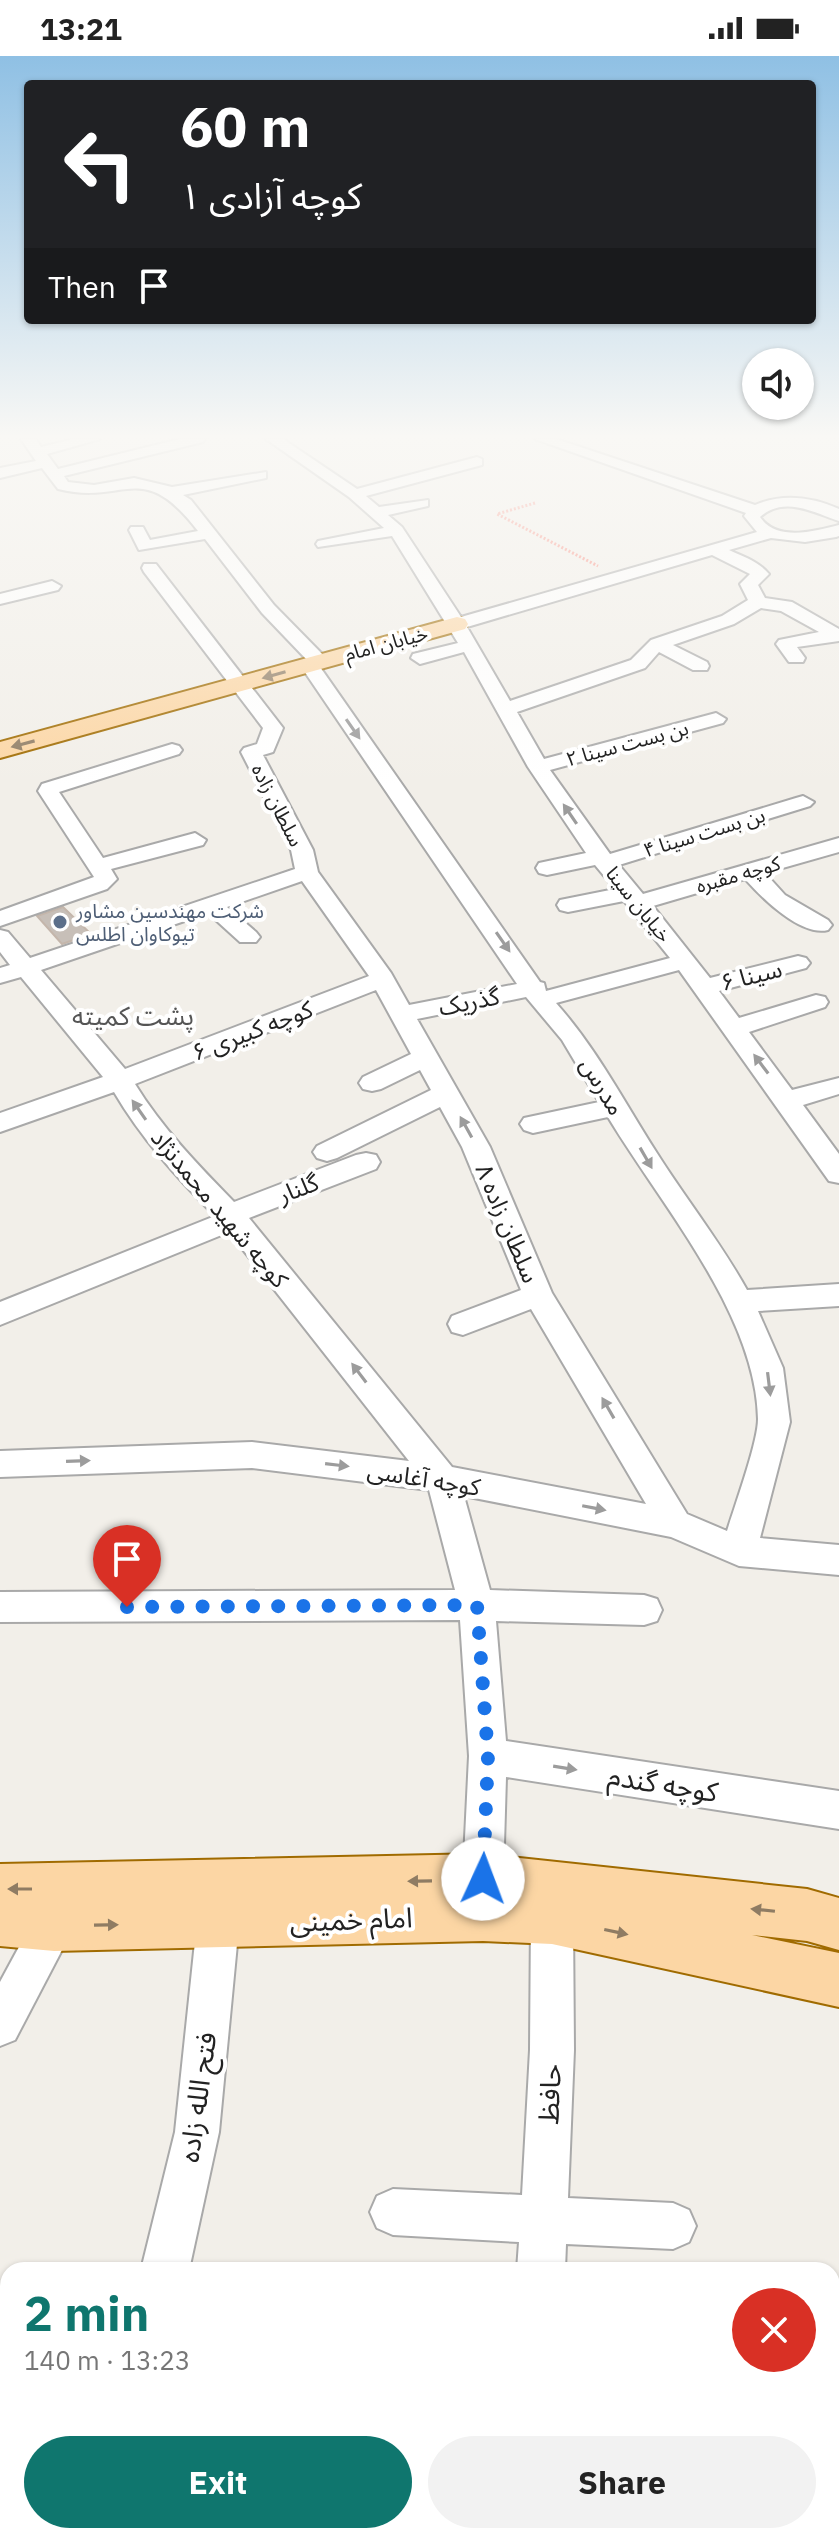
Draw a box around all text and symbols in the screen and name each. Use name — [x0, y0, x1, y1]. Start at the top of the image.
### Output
text: 13:21 — [40, 9, 122, 48]
text: 60 m — [180, 90, 310, 162]
icon: left — [48, 112, 152, 216]
text: کوچه آزادی ۱ — [180, 172, 362, 219]
icon: arrive — [132, 264, 176, 308]
text: Then — [48, 267, 116, 306]
map controls — [742, 348, 814, 420]
button: sound — [742, 348, 814, 420]
street label: خیابان امام — [341, 619, 431, 669]
one-way arrow — [261, 669, 285, 682]
street label: بن بست سینا ۲ — [563, 714, 691, 772]
one-way arrow — [345, 718, 361, 740]
one-way arrow — [10, 738, 35, 751]
street label: سلطان زاده — [246, 759, 310, 851]
street label: بن بست سینا ۴ — [640, 801, 768, 863]
one-way arrow — [562, 803, 577, 824]
street label: کوچه مقبره — [693, 849, 784, 899]
street label: خیابان سینا — [600, 860, 678, 948]
place label: شرکت مهندسین مشاور تیوکاوان اطلس — [75, 897, 264, 947]
marker: شرکت مهندسین مشاور تیوکاوان اطلس — [51, 913, 69, 931]
one-way arrow — [495, 931, 510, 952]
street label: سینا ۶ — [717, 952, 785, 998]
street label: گذریک — [436, 979, 503, 1023]
street label: کوچه کبیری ۶ — [187, 992, 318, 1068]
district label: پشت کمیته — [72, 998, 194, 1033]
street label: مدرس — [573, 1051, 633, 1121]
one-way arrow — [754, 1054, 770, 1075]
one-way arrow — [132, 1099, 147, 1120]
one-way arrow — [459, 1116, 473, 1138]
street label: کوچه شهید محمدنژاد — [144, 1122, 297, 1295]
one-way arrow — [639, 1147, 653, 1169]
street label: سلطان زاده ۸ — [469, 1158, 547, 1288]
street label: گلنار — [272, 1165, 324, 1211]
one-way arrow — [351, 1363, 367, 1384]
one-way arrow — [763, 1372, 776, 1397]
one-way arrow — [601, 1397, 615, 1419]
street label: کوچه آغاسی — [365, 1453, 484, 1503]
one-way arrow — [66, 1455, 91, 1468]
one-way arrow — [325, 1459, 350, 1472]
one-way arrow — [581, 1502, 606, 1515]
pin — [93, 1525, 161, 1607]
icon: arrive — [105, 1537, 149, 1581]
street label: کوچه گندم — [605, 1756, 721, 1813]
one-way arrow — [553, 1762, 578, 1775]
position arrow — [441, 1837, 525, 1921]
one-way arrow — [407, 1874, 432, 1887]
one-way arrow — [7, 1883, 32, 1895]
street label: امام خمینی — [289, 1898, 413, 1943]
one-way arrow — [750, 1903, 775, 1916]
one-way arrow — [94, 1918, 119, 1931]
one-way arrow — [604, 1926, 629, 1939]
street label: فتح الله زاده — [170, 2029, 227, 2165]
street label: حافظ — [529, 2063, 569, 2125]
text: 2 min — [24, 2282, 149, 2344]
button: close — [732, 2288, 816, 2372]
text: 140 m · 13:23 — [24, 2343, 190, 2377]
button: Exit — [24, 2436, 412, 2528]
button: Share — [428, 2436, 816, 2528]

